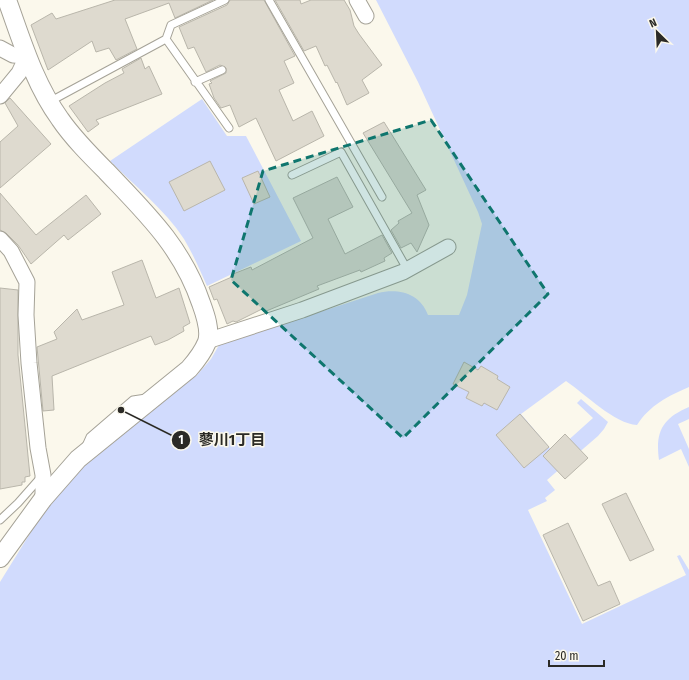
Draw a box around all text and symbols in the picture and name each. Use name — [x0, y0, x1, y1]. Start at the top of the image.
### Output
north arrow — [637, 12, 677, 52]
text: N — [647, 16, 659, 31]
callout: 蓼川1丁目 — [171, 426, 273, 453]
text: 蓼川1丁目 — [199, 431, 265, 449]
text: 1 — [178, 433, 184, 447]
scale bar — [549, 642, 604, 668]
text: 20 m — [555, 649, 579, 663]

